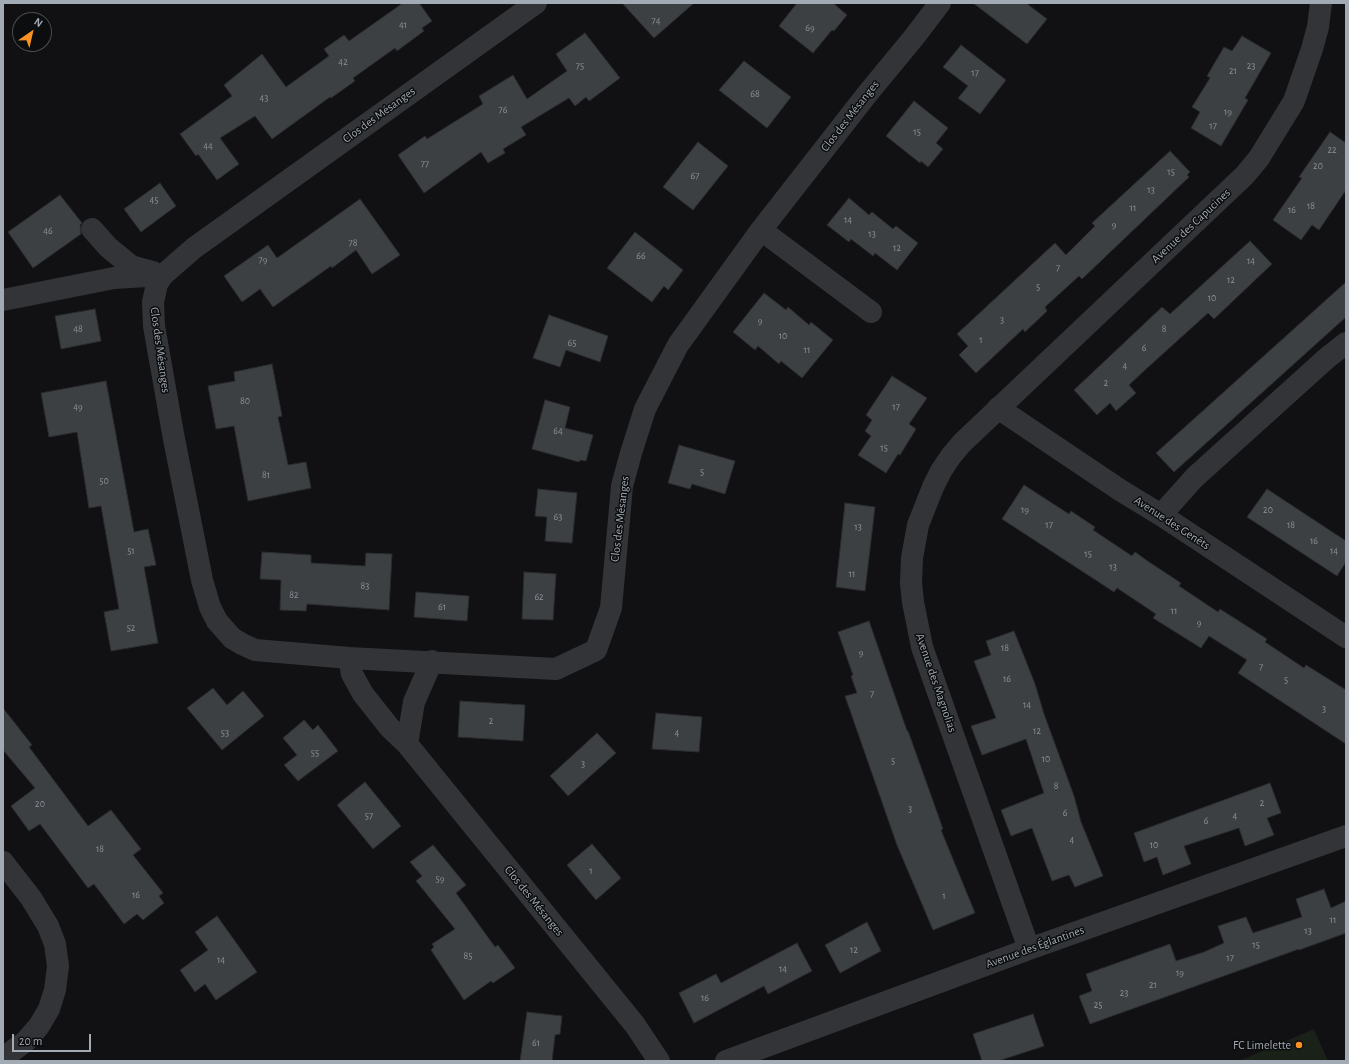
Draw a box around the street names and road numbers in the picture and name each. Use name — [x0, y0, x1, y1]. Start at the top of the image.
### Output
street label: Clos des Mésanges — [818, 78, 882, 154]
street label: Clos des Mésanges — [340, 84, 418, 146]
street label: Avenue des Capucines — [1148, 186, 1234, 266]
street label: Clos des Mésanges — [147, 306, 173, 394]
street label: Clos des Mésanges — [608, 475, 632, 563]
street label: Avenue des Genêts — [1131, 493, 1213, 553]
street label: Avenue des Magnolias — [912, 632, 960, 734]
street label: Clos des Mésanges — [501, 863, 567, 939]
street label: Avenue des Églantines — [984, 922, 1086, 972]

